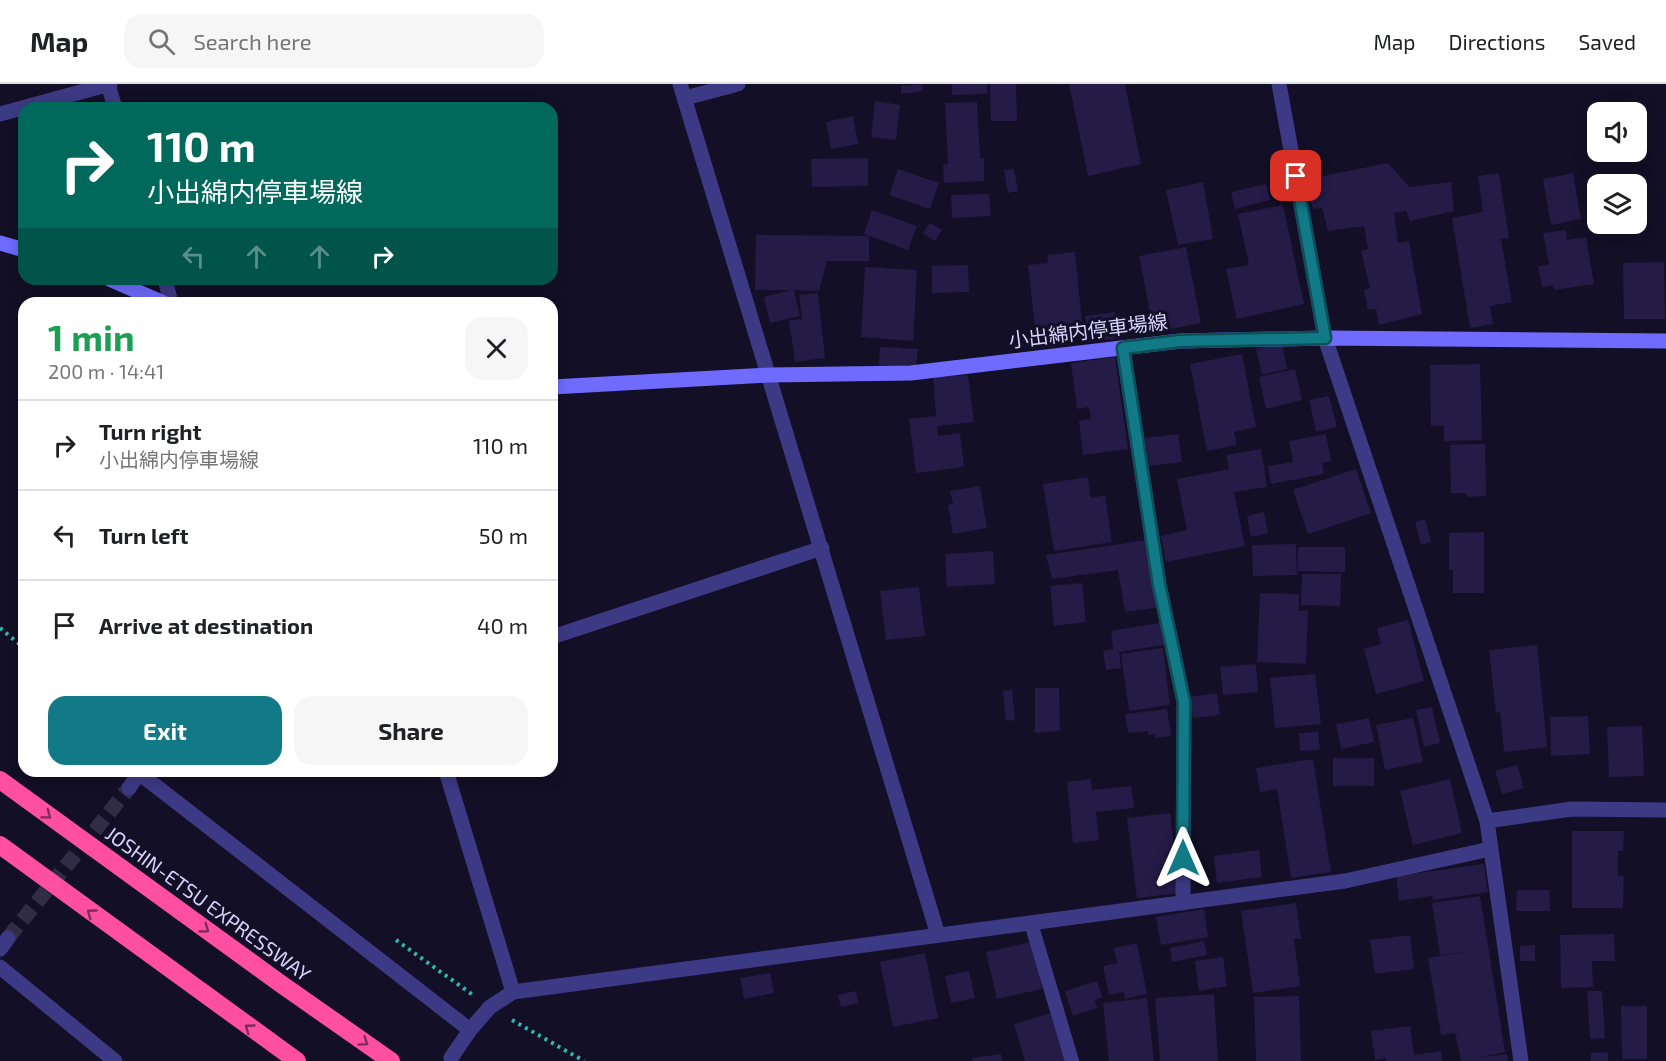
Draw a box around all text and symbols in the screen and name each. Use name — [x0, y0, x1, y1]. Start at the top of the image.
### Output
search box — [124, 14, 544, 68]
text: Map — [30, 24, 88, 58]
icon: search — [145, 25, 178, 58]
text: Search here — [193, 28, 312, 54]
text: Map — [1373, 29, 1416, 54]
text: Directions — [1449, 29, 1545, 54]
text: Saved — [1578, 29, 1636, 54]
map controls — [1587, 102, 1647, 234]
button: sound — [1587, 102, 1647, 162]
text: 110 m — [147, 120, 256, 170]
icon: right — [48, 126, 126, 204]
pin — [1270, 150, 1321, 201]
icon: arrive — [1279, 159, 1312, 192]
button: layers — [1587, 174, 1647, 234]
text: 小出綿内停車場線 — [147, 175, 363, 207]
icon: left — [177, 240, 210, 273]
icon: ahead — [240, 240, 273, 273]
icon: ahead — [303, 240, 336, 273]
icon: right — [366, 240, 399, 273]
street label: 小出綿内停車場線 — [1007, 308, 1169, 352]
text: 1 min — [48, 315, 135, 358]
button: close — [465, 317, 528, 380]
text: 200 m · 14:41 — [48, 359, 164, 383]
text: Turn right — [99, 418, 201, 444]
icon: right — [48, 429, 81, 462]
text: 110 m — [473, 432, 528, 458]
text: 小出綿内停車場線 — [99, 447, 259, 471]
icon: left — [48, 519, 81, 552]
text: Turn left — [99, 522, 188, 548]
text: 50 m — [479, 522, 528, 548]
icon: arrive — [48, 609, 81, 642]
text: Arrive at destination — [99, 612, 313, 638]
text: 40 m — [477, 612, 528, 638]
button: Exit — [48, 696, 282, 765]
button: Share — [294, 696, 528, 765]
one-way arrow — [40, 808, 51, 819]
street label: JOSHIN-ETSU EXPRESSWAY — [101, 821, 316, 986]
position arrow — [1151, 826, 1215, 890]
one-way arrow — [87, 909, 98, 920]
one-way arrow — [198, 922, 209, 933]
one-way arrow — [245, 1024, 256, 1035]
one-way arrow — [357, 1035, 368, 1046]

